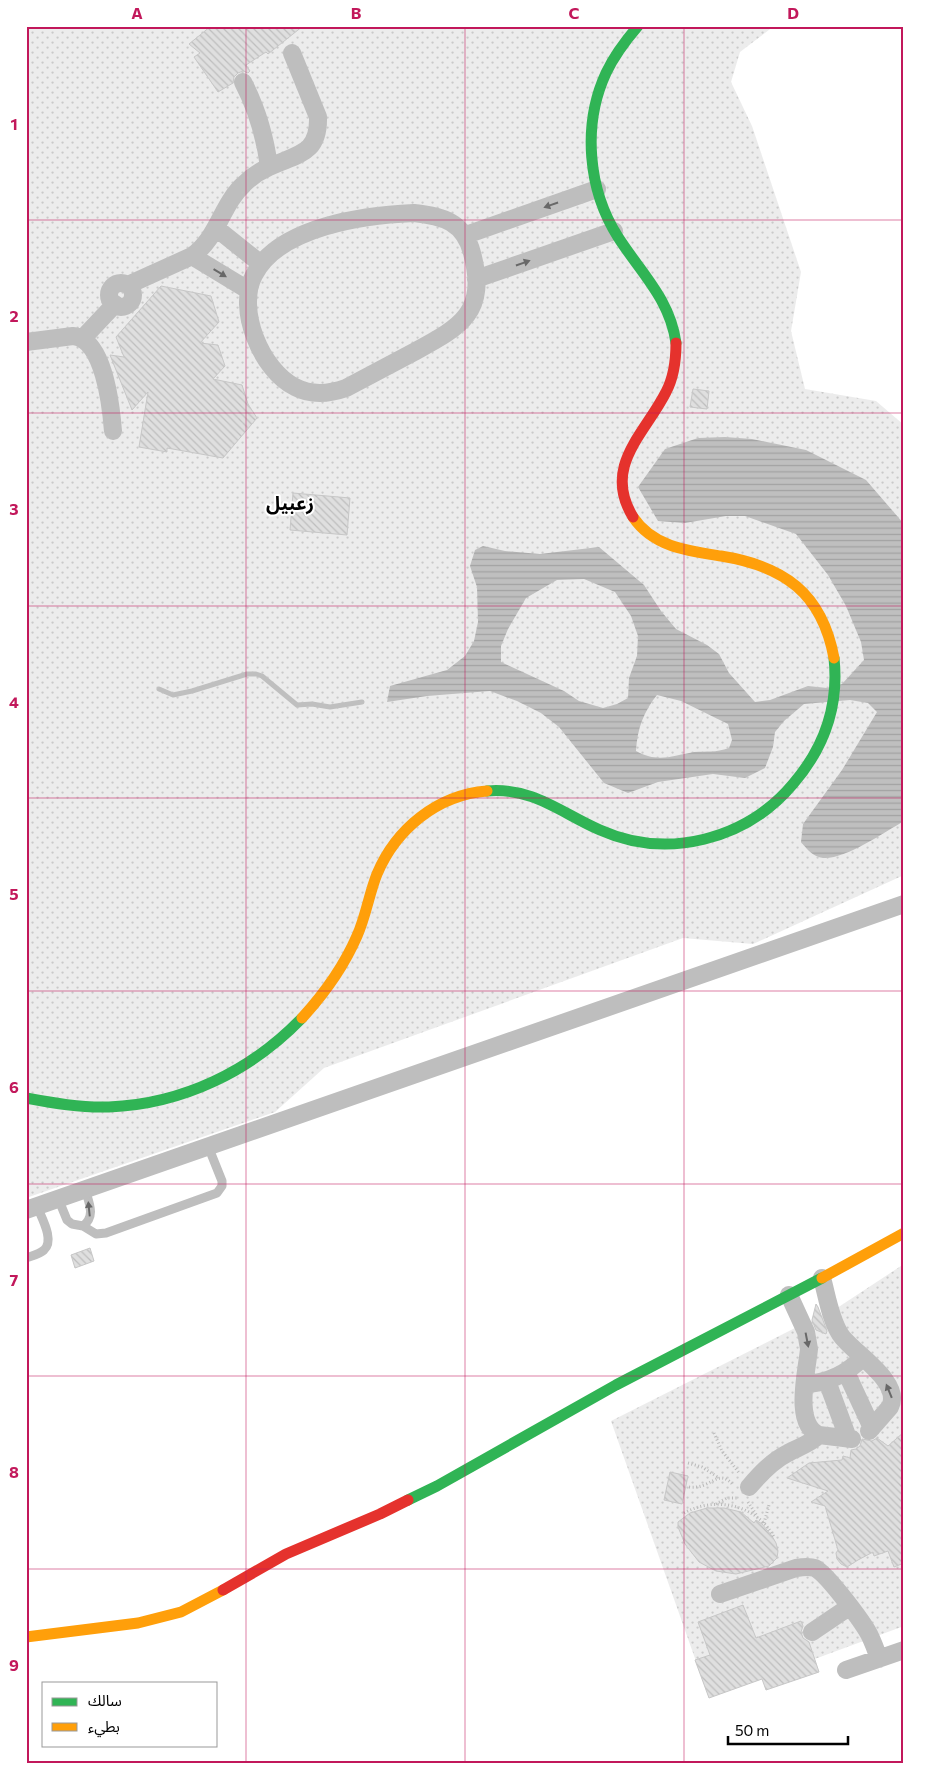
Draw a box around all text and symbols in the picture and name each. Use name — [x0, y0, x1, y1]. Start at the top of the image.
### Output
text: A — [131, 3, 143, 22]
text: B — [351, 3, 362, 22]
text: C — [569, 3, 580, 22]
text: D — [787, 3, 799, 22]
text: 1 — [10, 114, 18, 133]
one-way arrow — [543, 202, 558, 209]
one-way arrow — [515, 259, 530, 266]
one-way arrow — [214, 268, 227, 277]
text: 2 — [9, 306, 19, 325]
district label: زعبيل — [266, 491, 314, 515]
text: 3 — [9, 499, 19, 518]
text: 4 — [9, 692, 19, 711]
text: 5 — [9, 884, 19, 903]
text: 6 — [9, 1077, 19, 1096]
one-way arrow — [85, 1201, 93, 1217]
text: 7 — [10, 1270, 19, 1289]
one-way arrow — [804, 1332, 812, 1348]
one-way arrow — [885, 1383, 893, 1398]
text: 8 — [9, 1462, 19, 1481]
text: 9 — [9, 1655, 19, 1674]
legend — [42, 1682, 218, 1746]
text: سالك — [88, 1691, 122, 1709]
scale bar — [728, 1714, 848, 1746]
text: بطيء — [88, 1717, 120, 1738]
text: 50 m — [735, 1721, 769, 1739]

